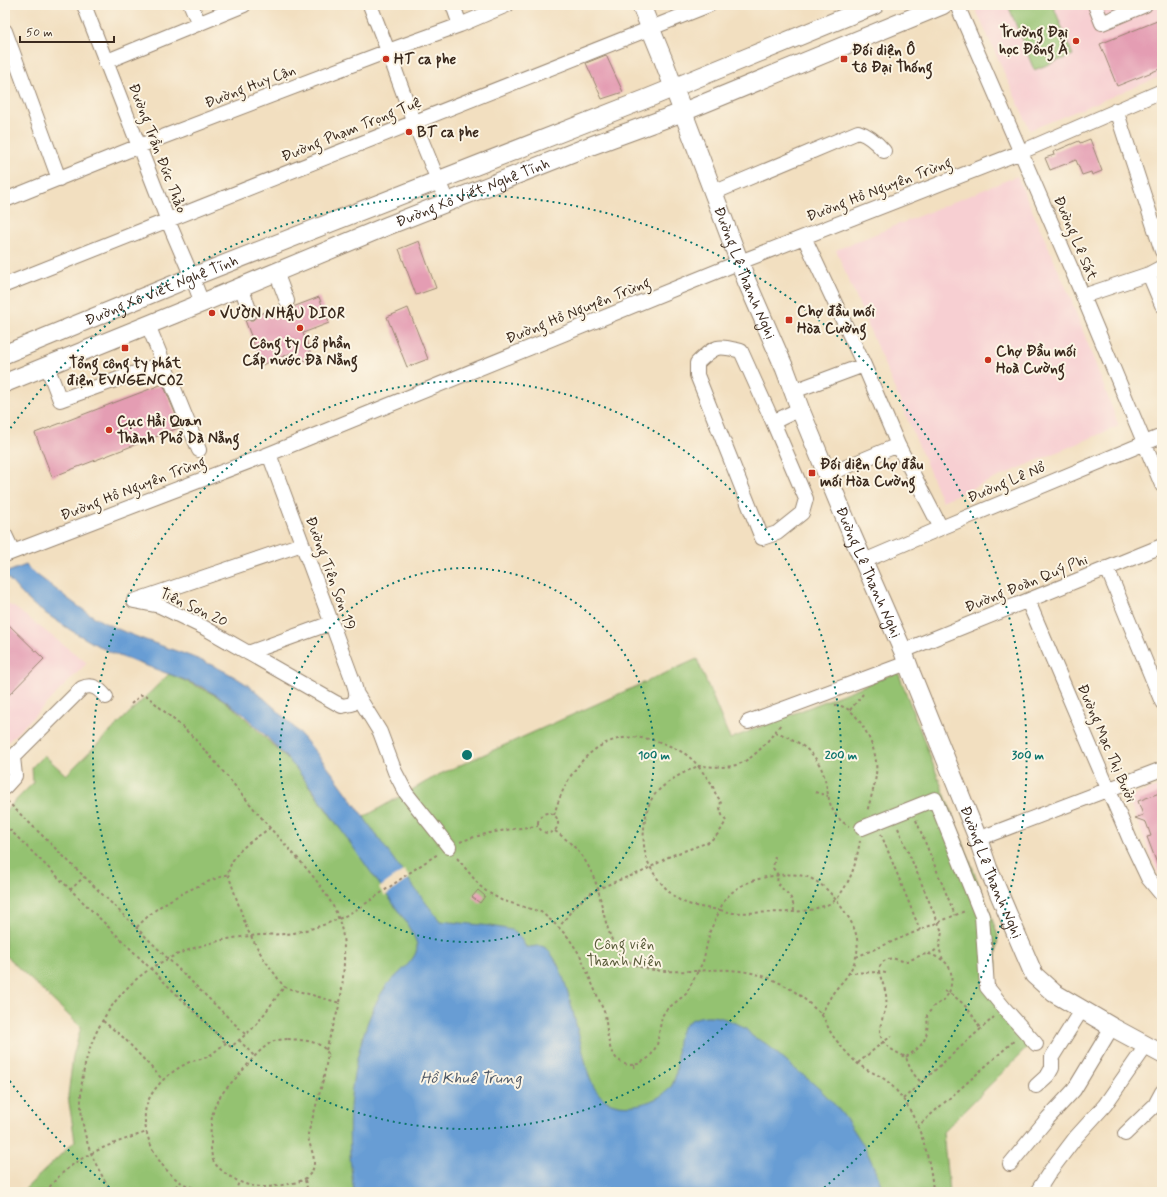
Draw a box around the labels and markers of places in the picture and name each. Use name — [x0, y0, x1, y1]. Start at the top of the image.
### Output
place label: Trường Đại học Đông Á — [999, 23, 1069, 62]
marker: Trường Đại học Đông Á — [1071, 36, 1081, 46]
place label: Đối diện Ô tô Đại Thống — [851, 40, 932, 80]
place label: HT ca phe — [394, 50, 457, 70]
marker: HT ca phe — [381, 54, 391, 64]
marker: Đối diện Ô tô Đại Thống — [839, 54, 849, 64]
place label: BT ca phe — [417, 123, 479, 143]
marker: BT ca phe — [404, 127, 414, 137]
place label: Chợ đầu mối Hòa Cường — [797, 302, 876, 341]
place label: VƯỜN NHẬU DIOR — [220, 304, 345, 324]
marker: VƯỜN NHẬU DIOR — [207, 308, 217, 318]
marker: Chợ đầu mối Hòa Cường — [784, 315, 794, 325]
marker: Công ty Cổ phần Cấp nước Đà Nẵng — [295, 323, 305, 333]
place label: Công ty Cổ phần Cấp nước Đà Nẵng — [242, 334, 358, 373]
place label: Chợ Đầu mối Hoà Cường — [996, 342, 1077, 381]
marker: Tổng công ty phát điện EVNGENCO2 — [120, 343, 130, 353]
place label: Tổng công ty phát điện EVNGENCO2 — [67, 354, 184, 391]
marker: Chợ Đầu mối Hoà Cường — [983, 355, 993, 365]
place label: Cục Hẳi Quan Thành Phổ Dà Nẵng — [117, 412, 239, 451]
marker: Cục Hẳi Quan Thành Phổ Dà Nẵng — [104, 425, 114, 435]
place label: Đối diện Chợ đầu mối Hòa Cường — [820, 455, 923, 494]
marker: Đối diện Chợ đầu mối Hòa Cường — [807, 468, 817, 478]
centre of rings — [460, 748, 474, 762]

